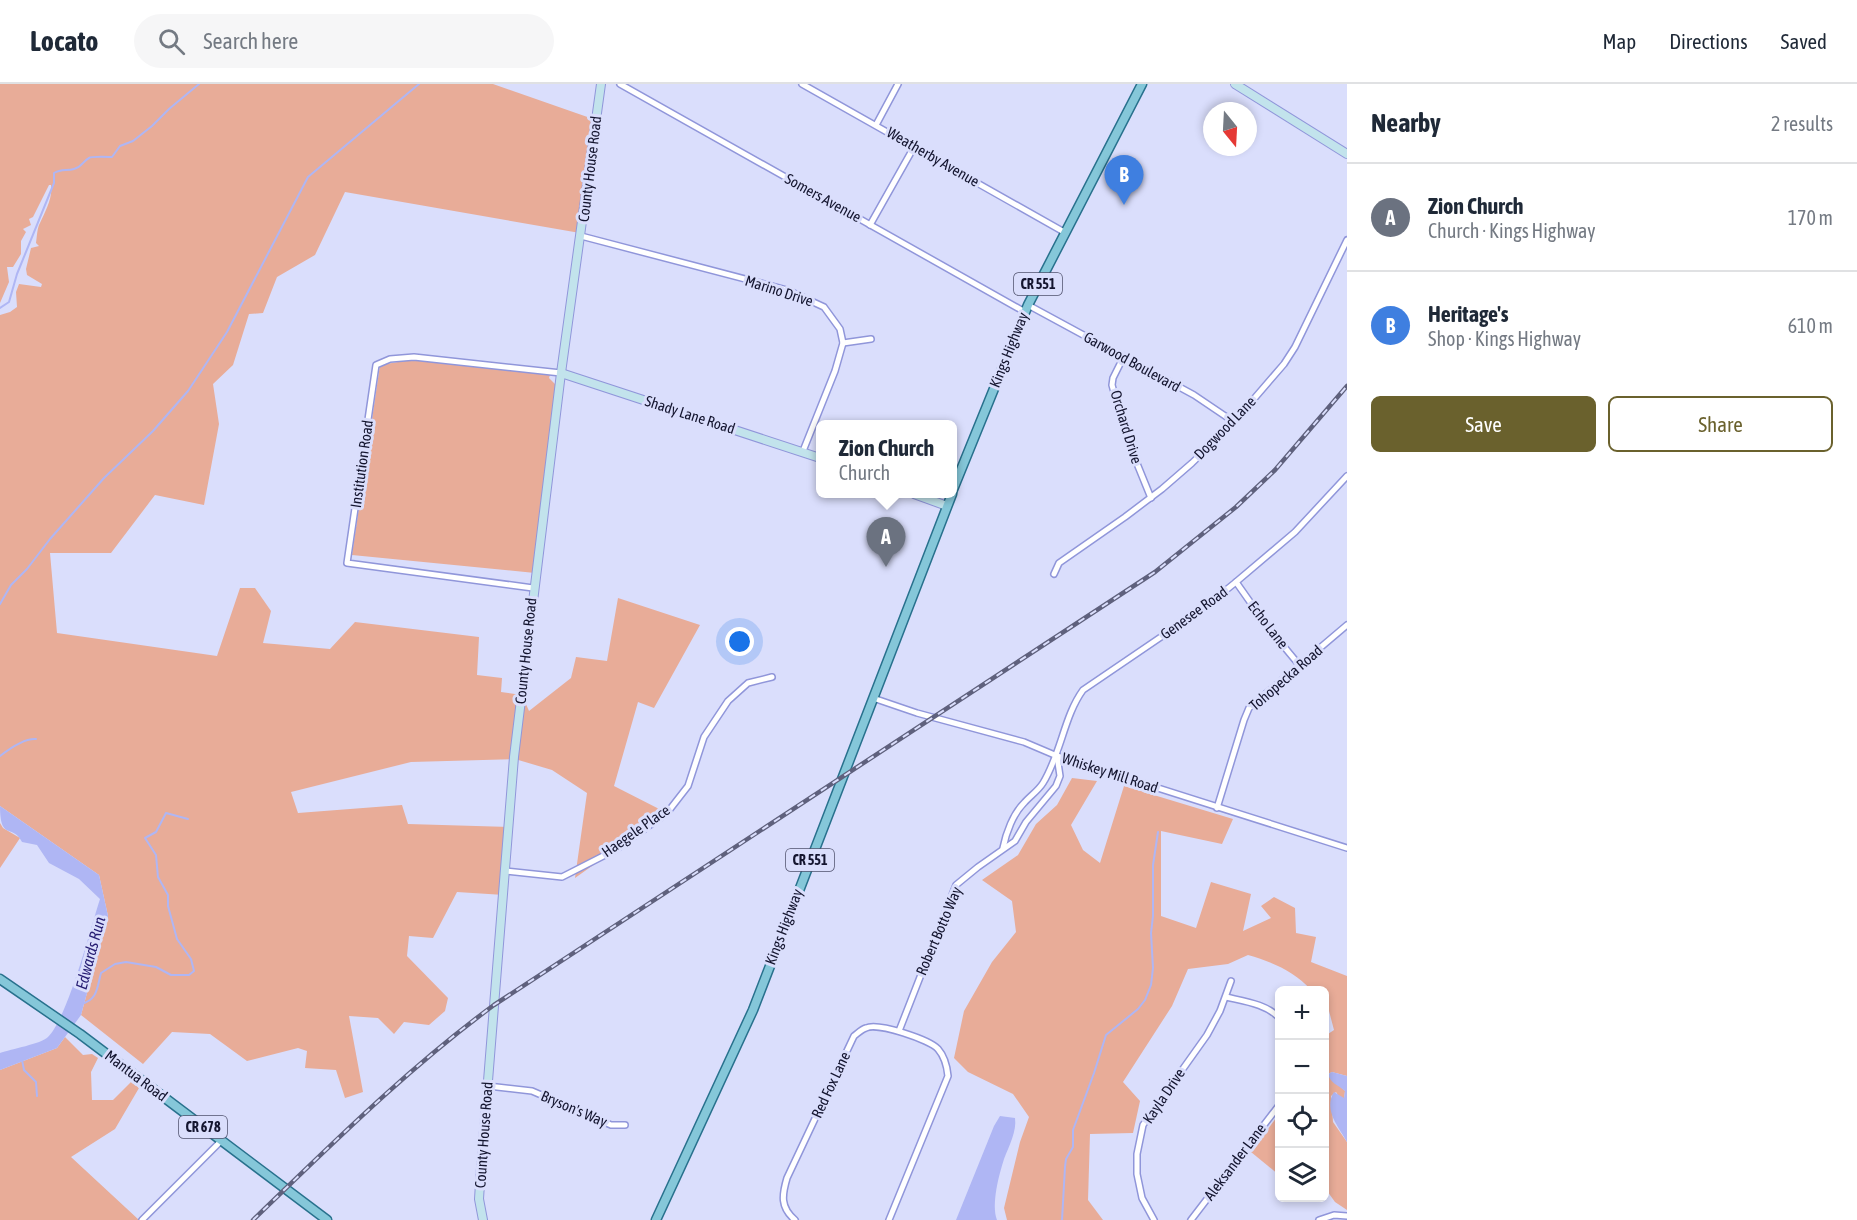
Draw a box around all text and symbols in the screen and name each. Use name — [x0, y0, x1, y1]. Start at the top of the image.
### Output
search box — [134, 14, 554, 68]
text: Locato — [30, 25, 98, 57]
icon: search — [155, 25, 188, 58]
text: Search here — [203, 28, 298, 54]
text: Map — [1602, 29, 1636, 53]
text: Directions — [1669, 29, 1748, 53]
text: Saved — [1781, 29, 1827, 53]
north arrow — [1203, 102, 1257, 156]
text: Nearby — [1371, 108, 1441, 138]
text: 2 results — [1771, 112, 1833, 135]
street label: County House Road — [575, 115, 604, 223]
street label: Weatherby Avenue — [884, 123, 983, 190]
pin: B — [1104, 156, 1144, 205]
street label: Somers Avenue — [782, 170, 864, 226]
text: Zion Church — [1428, 193, 1523, 219]
text: A — [1386, 206, 1395, 229]
text: 170 m — [1788, 206, 1833, 229]
text: Church · Kings Highway — [1428, 219, 1595, 242]
street label: Marino Drive — [743, 272, 815, 310]
road number: CR 551 — [1014, 273, 1062, 295]
text: Heritage's — [1428, 301, 1509, 327]
street label: Kings Highway — [986, 310, 1031, 390]
text: B — [1386, 314, 1395, 337]
text: 610 m — [1788, 314, 1833, 337]
text: Shop · Kings Highway — [1428, 327, 1581, 350]
street label: Garwood Boulevard — [1081, 328, 1184, 395]
street label: Orchard Drive — [1107, 388, 1146, 466]
street label: Shady Lane Road — [643, 392, 737, 437]
street label: Dogwood Lane — [1190, 393, 1259, 463]
button: Save — [1371, 396, 1596, 452]
button: Share — [1608, 396, 1833, 452]
street label: Institution Road — [347, 419, 376, 509]
popup — [816, 420, 957, 498]
text: Zion Church — [839, 435, 934, 461]
text: Church — [839, 461, 890, 484]
pin: A — [866, 518, 906, 567]
street label: Genesee Road — [1157, 583, 1230, 643]
street label: County House Road — [511, 597, 540, 705]
street label: Echo Lane — [1245, 598, 1292, 652]
your location — [725, 627, 754, 656]
street label: Tohopecka Road — [1246, 641, 1325, 714]
street label: Whiskey Mill Road — [1060, 749, 1160, 796]
street label: Haegele Place — [599, 801, 673, 860]
road number: CR 551 — [786, 849, 834, 871]
street label: Robert Botto Way — [912, 884, 965, 978]
street label: Kings Highway — [761, 887, 806, 967]
water label: Edwards Run — [72, 915, 108, 991]
map controls — [1275, 986, 1329, 1202]
button: + — [1275, 986, 1329, 1040]
button: − — [1275, 1040, 1329, 1094]
street label: Mantua Road — [102, 1047, 171, 1105]
street label: Red Fox Lane — [808, 1049, 853, 1121]
street label: Kayla Drive — [1139, 1065, 1188, 1126]
street label: County House Road — [471, 1081, 496, 1189]
street label: Bryson's Way — [538, 1087, 610, 1130]
button: locate — [1275, 1094, 1329, 1148]
road number: CR 678 — [179, 1116, 227, 1138]
street label: Aleksander Lane — [1200, 1120, 1269, 1203]
button: layers — [1275, 1148, 1329, 1202]

